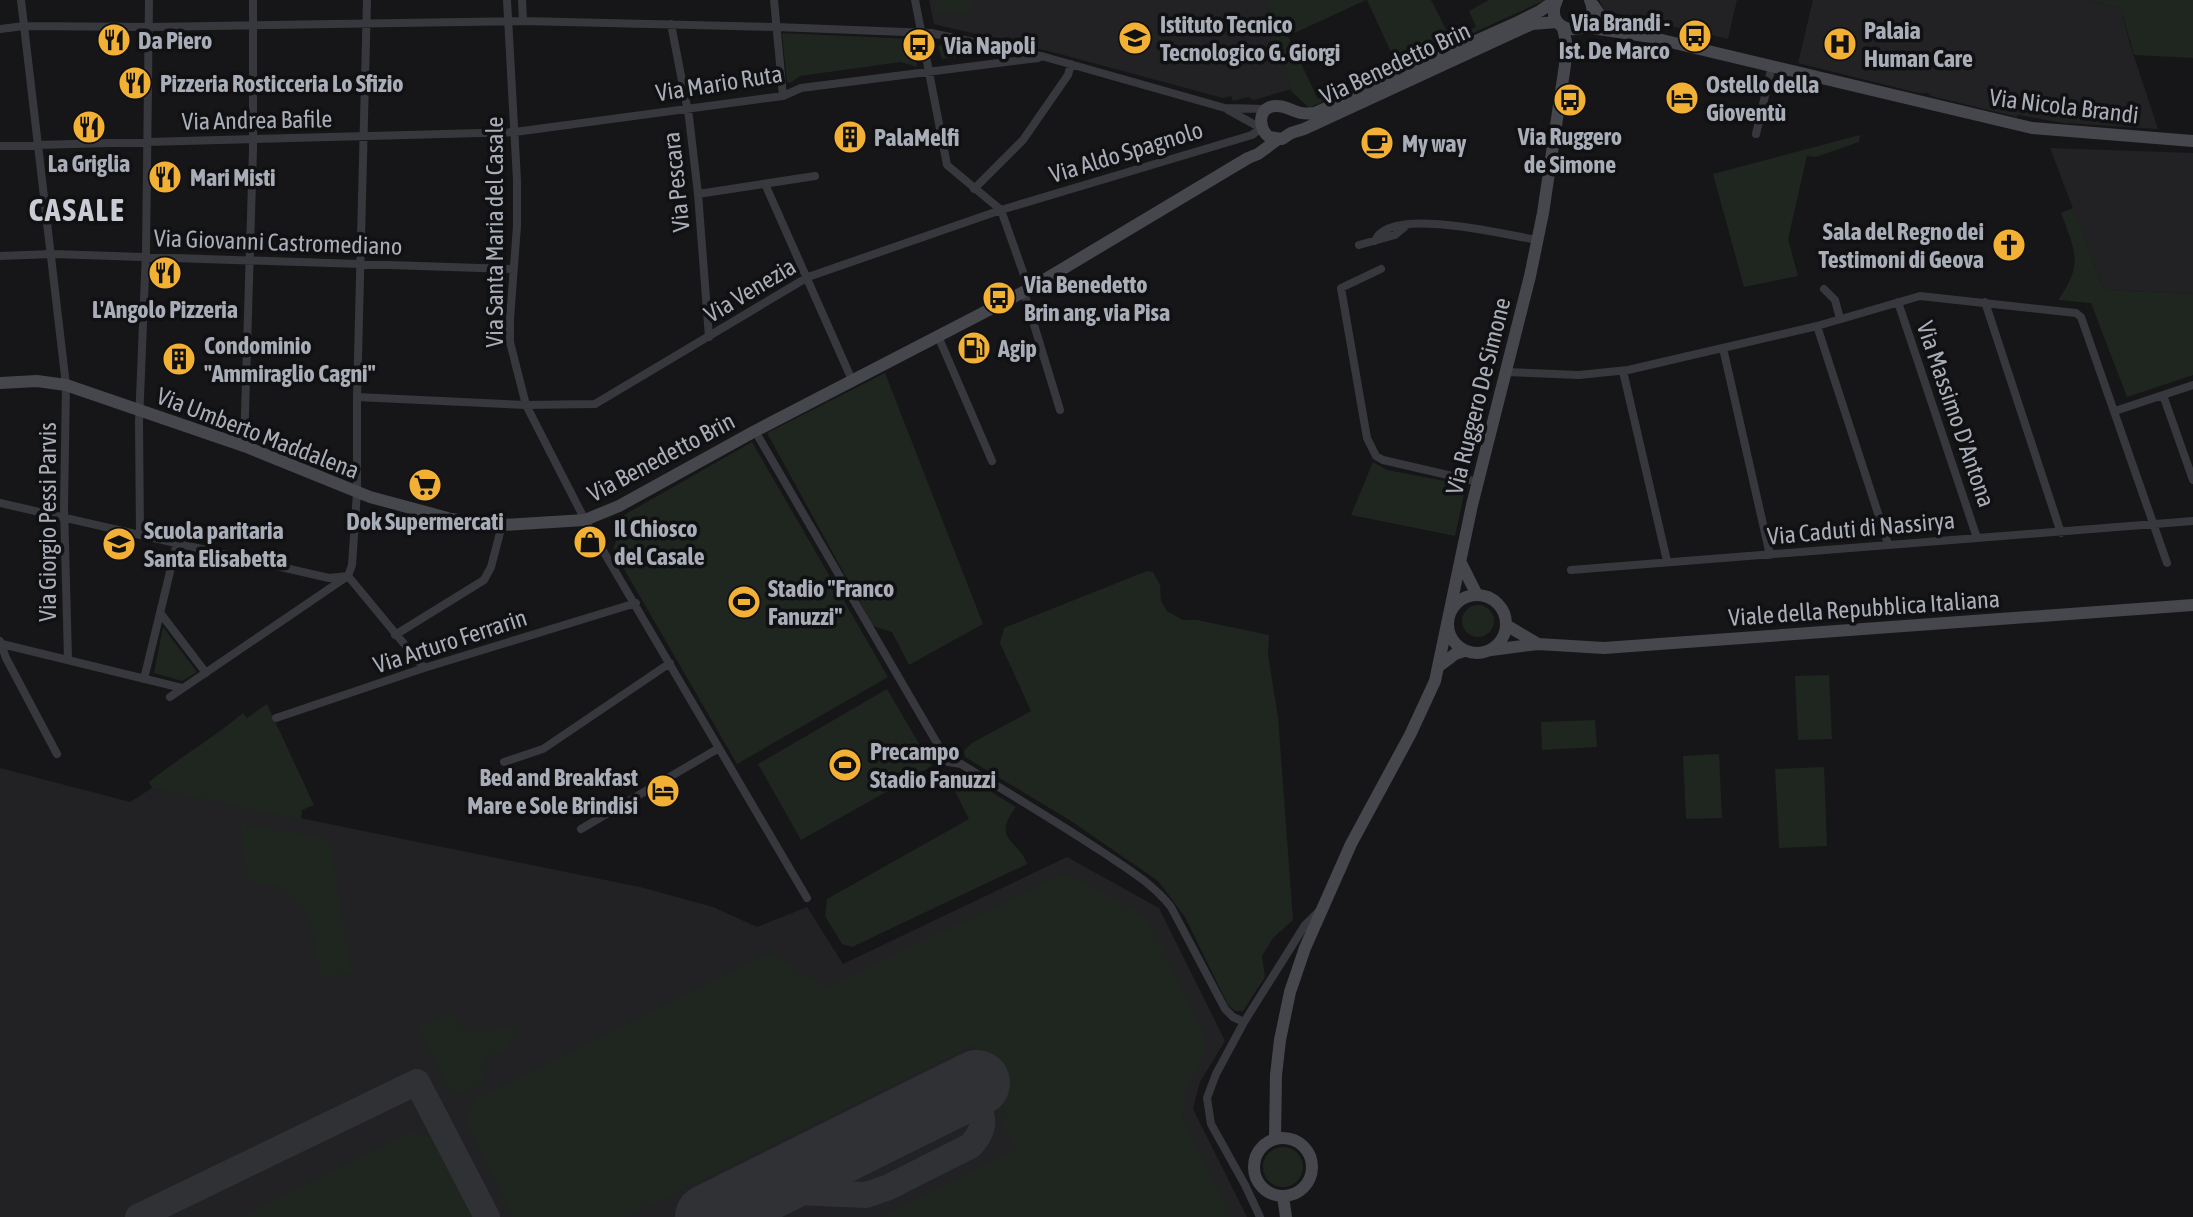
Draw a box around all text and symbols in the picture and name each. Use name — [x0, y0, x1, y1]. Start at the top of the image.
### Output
place label: Via Brandi - Ist. De Marco — [1559, 9, 1670, 64]
place label: Istituto Tecnico Tecnologico G. Giorgi — [1160, 11, 1340, 66]
street label: Via Benedetto Brin — [1316, 16, 1474, 110]
bus stop icon: Via Brandi - Ist. De Marco — [1676, 17, 1714, 55]
place label: Palaia Human Care — [1864, 17, 1973, 72]
school or university icon: Istituto Tecnico Tecnologico G. Giorgi — [1116, 19, 1154, 57]
restaurant icon: Da Piero — [95, 21, 133, 59]
hospital icon: Palaia Human Care — [1821, 25, 1859, 63]
bus stop icon: Via Napoli — [900, 26, 938, 64]
place label: Da Piero — [138, 27, 212, 54]
place label: Via Napoli — [943, 32, 1036, 59]
street label: Via Mario Ruta — [654, 60, 784, 106]
restaurant icon: Pizzeria Rosticceria Lo Sfizio — [116, 64, 154, 102]
place label: Pizzeria Rosticceria Lo Sfizio — [160, 70, 403, 97]
place label: Ostello della Gioventù — [1706, 71, 1819, 126]
hotel icon: Ostello della Gioventù — [1663, 79, 1701, 117]
bus stop icon: Via Ruggero de Simone — [1551, 81, 1589, 119]
street label: Via Nicola Brandi — [1988, 83, 2140, 129]
street label: Via Andrea Bafile — [181, 105, 333, 135]
restaurant icon: La Griglia — [70, 108, 108, 146]
street label: Via Aldo Spagnolo — [1046, 116, 1206, 188]
street label: Via Santa Maria del Casale — [481, 117, 508, 347]
building icon: PalaMelfi — [831, 118, 869, 156]
place label: Via Ruggero de Simone — [1517, 123, 1622, 178]
place label: PalaMelfi — [874, 124, 959, 151]
cafe icon: My way — [1358, 124, 1396, 162]
place label: My way — [1402, 130, 1467, 157]
street label: Via Pescara — [657, 131, 695, 233]
place label: La Griglia — [48, 150, 130, 177]
restaurant icon: Mari Misti — [146, 158, 184, 196]
place label: Mari Misti — [190, 164, 276, 191]
district label: CASALE — [28, 191, 126, 228]
place label: Sala del Regno dei Testimoni di Geova — [1819, 218, 1984, 273]
street label: Via Giovanni Castromediano — [153, 224, 403, 260]
church icon: Sala del Regno dei Testimoni di Geova — [1990, 226, 2028, 264]
street label: Via Venezia — [700, 252, 800, 328]
restaurant icon: L'Angolo Pizzeria — [146, 254, 184, 292]
place label: Via Benedetto Brin ang. via Pisa — [1023, 271, 1170, 326]
bus stop icon: Via Benedetto Brin ang. via Pisa — [980, 279, 1018, 317]
street label: Via Ruggero De Simone — [1440, 295, 1516, 497]
place label: L'Angolo Pizzeria — [92, 296, 238, 323]
street label: Via Massimo D'Antona — [1912, 318, 2000, 510]
fuel station icon: Agip — [955, 329, 993, 367]
place label: Condominio "Ammiraglio Cagni" — [204, 332, 376, 387]
place label: Agip — [997, 335, 1037, 362]
building icon: Condominio "Ammiraglio Cagni" — [160, 340, 198, 378]
street label: Via Umberto Maddalena — [153, 382, 363, 484]
street label: Via Benedetto Brin — [583, 407, 739, 507]
street label: Via Giorgio Pessi Parvis — [34, 422, 61, 622]
supermarket icon: Dok Supermercati — [406, 466, 444, 504]
street label: Via Caduti di Nassirya — [1766, 506, 1956, 550]
place label: Dok Supermercati — [346, 508, 504, 535]
place label: Il Chiosco del Casale — [614, 515, 705, 570]
place label: Scuola paritaria Santa Elisabetta — [144, 517, 287, 572]
shop icon: Il Chiosco del Casale — [571, 523, 609, 561]
school or university icon: Scuola paritaria Santa Elisabetta — [100, 525, 138, 563]
place label: Stadio "Franco Fanuzzi" — [768, 575, 894, 630]
sports icon: Stadio "Franco Fanuzzi" — [725, 583, 763, 621]
street label: Viale della Repubblica Italiana — [1727, 585, 2001, 631]
street label: Via Arturo Ferrarin — [370, 603, 530, 679]
place label: Precampo Stadio Fanuzzi — [870, 738, 996, 793]
sports icon: Precampo Stadio Fanuzzi — [826, 746, 864, 784]
place label: Bed and Breakfast Mare e Sole Brindisi — [467, 764, 638, 819]
hotel icon: Bed and Breakfast Mare e Sole Brindisi — [644, 772, 682, 810]

